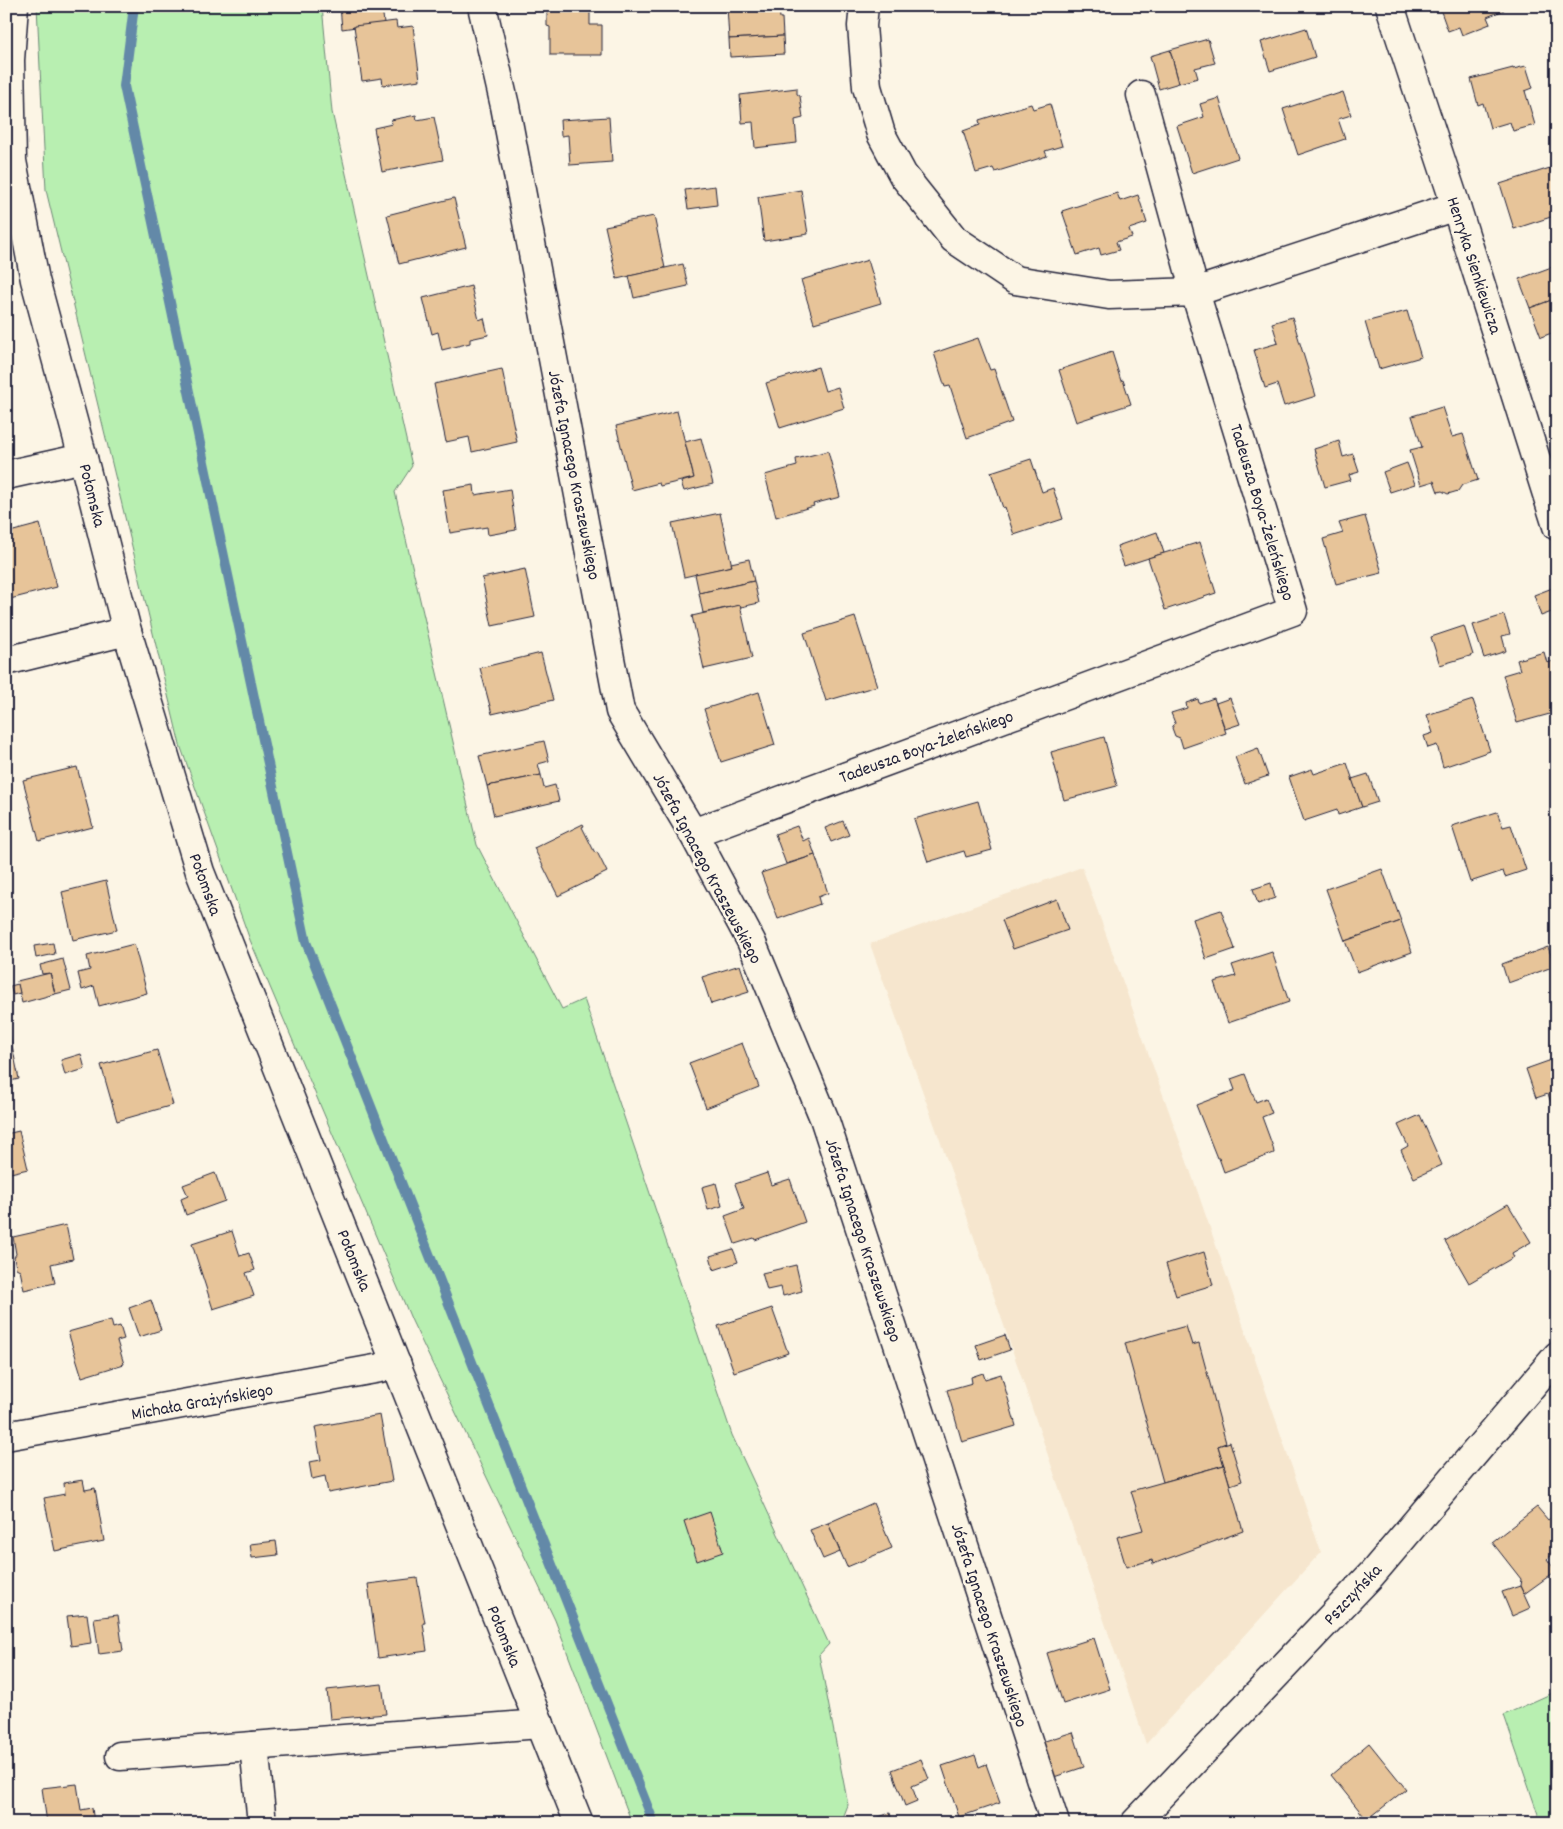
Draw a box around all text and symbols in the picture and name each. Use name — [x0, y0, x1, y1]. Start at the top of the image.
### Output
street label: Henryka Sienkiewicza — [1439, 194, 1507, 338]
street label: Józefa Ignacego Kraszewskiego — [540, 369, 605, 582]
street label: Tadeusza Boya-Żeleńskiego — [1222, 421, 1299, 604]
street label: Połomska — [71, 461, 111, 530]
street label: Tadeusza Boya-Żeleńskiego — [836, 705, 1017, 792]
street label: Józefa Ignacego Kraszewskiego — [645, 769, 767, 969]
street label: Połomska — [181, 850, 227, 920]
street label: Józefa Ignacego Kraszewskiego — [817, 1136, 906, 1346]
street label: Połomska — [329, 1226, 377, 1296]
street label: Michała Grażyńskiego — [130, 1379, 275, 1428]
street label: Józefa Ignacego Kraszewskiego — [943, 1521, 1032, 1731]
street label: Pszczyńska — [1319, 1559, 1389, 1632]
street label: Połomska — [479, 1602, 527, 1672]

